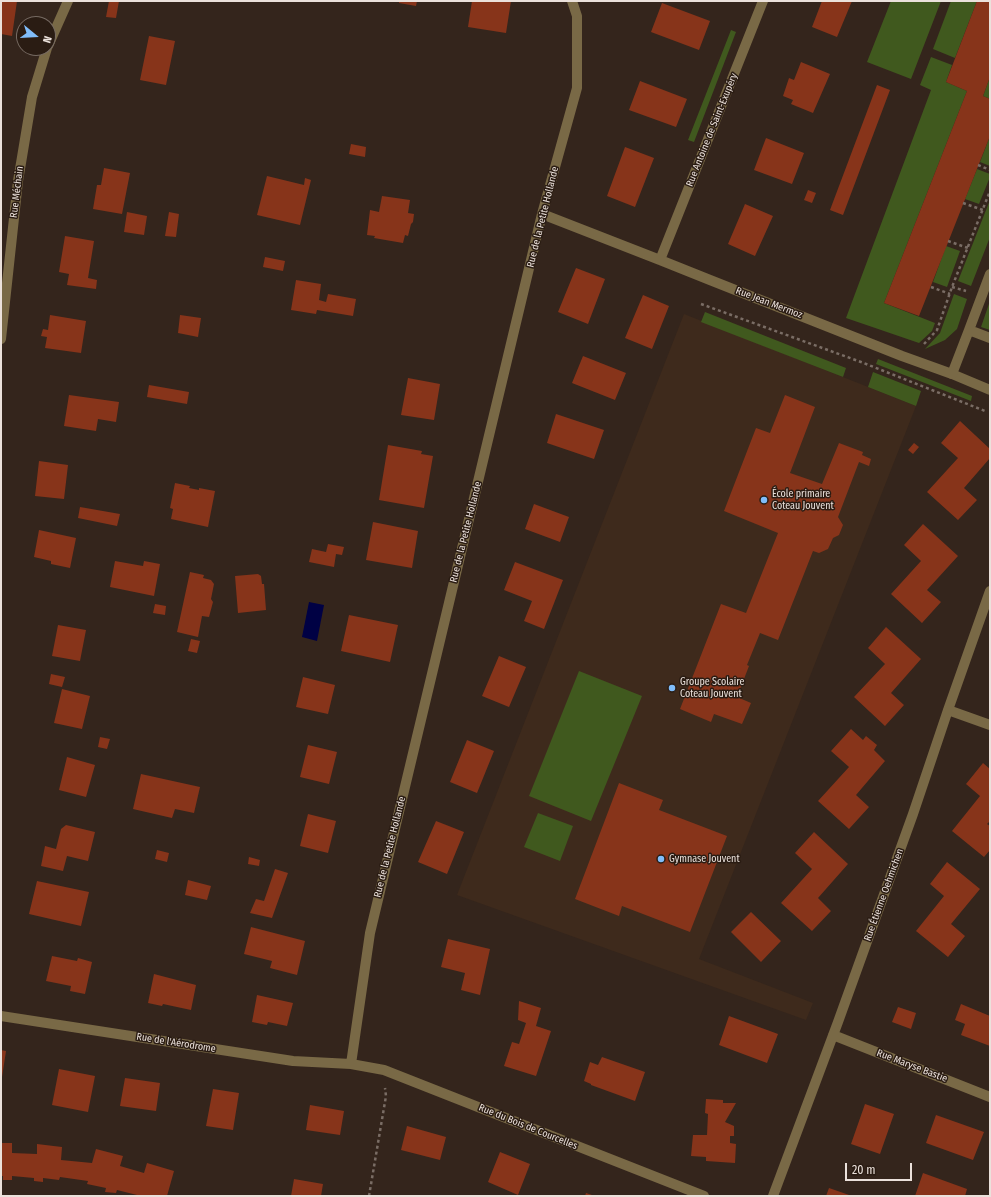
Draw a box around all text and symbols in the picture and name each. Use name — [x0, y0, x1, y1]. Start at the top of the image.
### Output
north arrow — [16, 16, 56, 56]
text: N — [40, 34, 54, 45]
street label: Rue Antoine de Saint-Exupéry — [684, 72, 740, 188]
street label: Rue Méchain — [8, 165, 26, 219]
street label: Rue de la Petite Hollande — [525, 165, 561, 269]
street label: Rue Jean Mermoz — [734, 285, 804, 321]
street label: Rue de la Petite Hollande — [448, 480, 484, 584]
place label: École primaire Coteau Jouvent — [772, 488, 834, 512]
marker: École primaire Coteau Jouvent — [759, 495, 769, 505]
place label: Groupe Scolaire Coteau Jouvent — [680, 676, 745, 700]
marker: Groupe Scolaire Coteau Jouvent — [667, 683, 677, 693]
street label: Rue de la Petite Hollande — [372, 795, 408, 899]
street label: Rue Étienne Oehmichen — [862, 847, 906, 943]
place label: Gymnase Jouvent — [669, 853, 740, 865]
marker: Gymnase Jouvent — [656, 854, 666, 864]
street label: Rue de l'Aérodrome — [136, 1031, 216, 1055]
street label: Rue Maryse Bastie — [875, 1047, 949, 1085]
street label: Rue du Bois de Courcelles — [477, 1102, 579, 1152]
scale bar — [847, 1155, 914, 1181]
text: 20 m — [852, 1163, 876, 1177]

